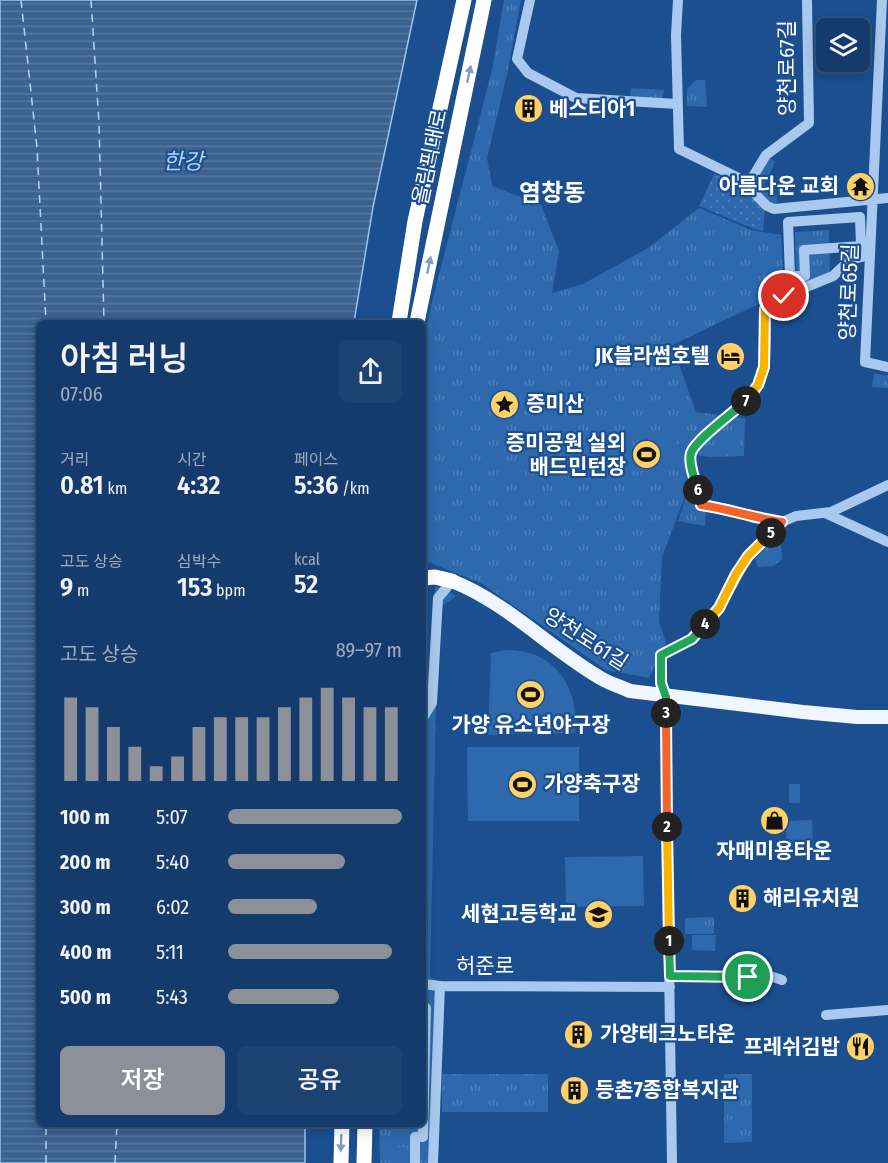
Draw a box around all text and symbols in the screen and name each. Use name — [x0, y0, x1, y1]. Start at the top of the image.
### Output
map controls — [816, 18, 870, 72]
button: layers — [816, 18, 870, 72]
street label: 양천로67길 — [774, 20, 800, 116]
one-way arrow — [465, 65, 474, 84]
building icon: 베스티아1 — [512, 93, 544, 125]
place label: 베스티아1 — [549, 96, 635, 122]
street label: 올림픽대로 — [407, 107, 453, 207]
water label: 한강 — [163, 148, 206, 175]
temple icon: 아름다운 교회 — [844, 170, 876, 202]
place label: 아름다운 교회 — [719, 173, 839, 199]
district label: 염창동 — [519, 179, 585, 207]
street label: 양천로65길 — [834, 243, 864, 341]
one-way arrow — [425, 255, 434, 274]
pin — [758, 270, 809, 321]
icon: check — [767, 279, 800, 312]
text: 아침 러닝 — [60, 339, 189, 379]
button: share — [339, 340, 402, 403]
hotel icon: JK블라썸호텔 — [715, 340, 747, 372]
place label: JK블라썸호텔 — [594, 343, 710, 369]
text: 07:06 — [60, 382, 103, 406]
pin: 7 — [731, 386, 761, 416]
place icon: 증미산 — [489, 388, 521, 420]
place label: 증미산 — [526, 391, 584, 417]
text: 7 — [743, 391, 749, 410]
place label: 증미공원 실외 배드민턴장 — [506, 430, 626, 480]
sports icon: 증미공원 실외 배드민턴장 — [631, 439, 663, 471]
text: 거리 — [60, 450, 89, 469]
text: 시간 — [177, 450, 206, 469]
text: 페이스 — [294, 450, 338, 469]
text: 0.81 — [60, 470, 104, 501]
text: 4:32 — [177, 470, 220, 501]
text: 5:36 — [294, 470, 338, 501]
pin: 6 — [683, 475, 713, 505]
text: km — [104, 479, 127, 498]
text: /km — [338, 479, 369, 498]
text: 6 — [694, 480, 702, 499]
pin: 5 — [756, 518, 786, 548]
text: 5 — [767, 523, 775, 542]
text: kcal — [294, 550, 320, 569]
text: 고도 상승 — [60, 552, 123, 571]
text: 심박수 — [177, 552, 221, 571]
text: 52 — [294, 569, 318, 600]
text: 9 — [60, 572, 73, 603]
text: 153 — [177, 572, 212, 603]
text: m — [73, 581, 89, 600]
text: bpm — [212, 581, 245, 600]
street label: 양천로61길 — [539, 602, 633, 676]
pin: 4 — [690, 609, 720, 639]
text: 4 — [701, 614, 709, 633]
text: 89–97 m — [336, 638, 402, 662]
text: 고도 상승 — [60, 642, 138, 666]
sports icon: 가양 유소년야구장 — [515, 678, 547, 710]
pin: 3 — [651, 698, 681, 728]
text: 3 — [662, 703, 670, 722]
place label: 가양 유소년야구장 — [452, 712, 610, 738]
sports icon: 가양축구장 — [507, 768, 539, 800]
place label: 가양축구장 — [544, 771, 641, 797]
shop icon: 자매미용타운 — [758, 804, 790, 836]
text: 100 m — [60, 805, 110, 829]
text: 5:07 — [156, 805, 188, 829]
pin: 2 — [652, 812, 682, 842]
text: 2 — [663, 817, 671, 836]
place label: 자매미용타운 — [716, 838, 832, 864]
text: 200 m — [60, 850, 111, 874]
text: 5:40 — [156, 850, 189, 874]
building icon: 해리유치원 — [726, 882, 758, 914]
place label: 해리유치원 — [763, 885, 860, 911]
text: 300 m — [60, 895, 111, 919]
text: 6:02 — [156, 895, 189, 919]
school or university icon: 세현고등학교 — [582, 898, 614, 930]
place label: 세현고등학교 — [461, 901, 577, 927]
pin: 1 — [654, 926, 684, 956]
text: 1 — [666, 931, 672, 950]
text: 400 m — [60, 940, 112, 964]
text: 5:11 — [156, 940, 184, 964]
pin — [722, 951, 773, 1002]
street label: 허준로 — [456, 953, 514, 979]
icon: arrive — [731, 960, 764, 993]
text: 500 m — [60, 985, 111, 1009]
text: 5:43 — [156, 985, 188, 1009]
building icon: 가양테크노타운 — [563, 1018, 595, 1050]
place label: 가양테크노타운 — [600, 1021, 735, 1047]
restaurant icon: 프레쉬김밥 — [845, 1031, 877, 1063]
place label: 프레쉬김밥 — [743, 1034, 840, 1060]
button: 저장 — [60, 1046, 225, 1115]
button: 공유 — [237, 1046, 402, 1115]
building icon: 등촌7종합복지관 — [558, 1074, 590, 1106]
place label: 등촌7종합복지관 — [595, 1077, 739, 1103]
one-way arrow — [337, 1134, 346, 1153]

